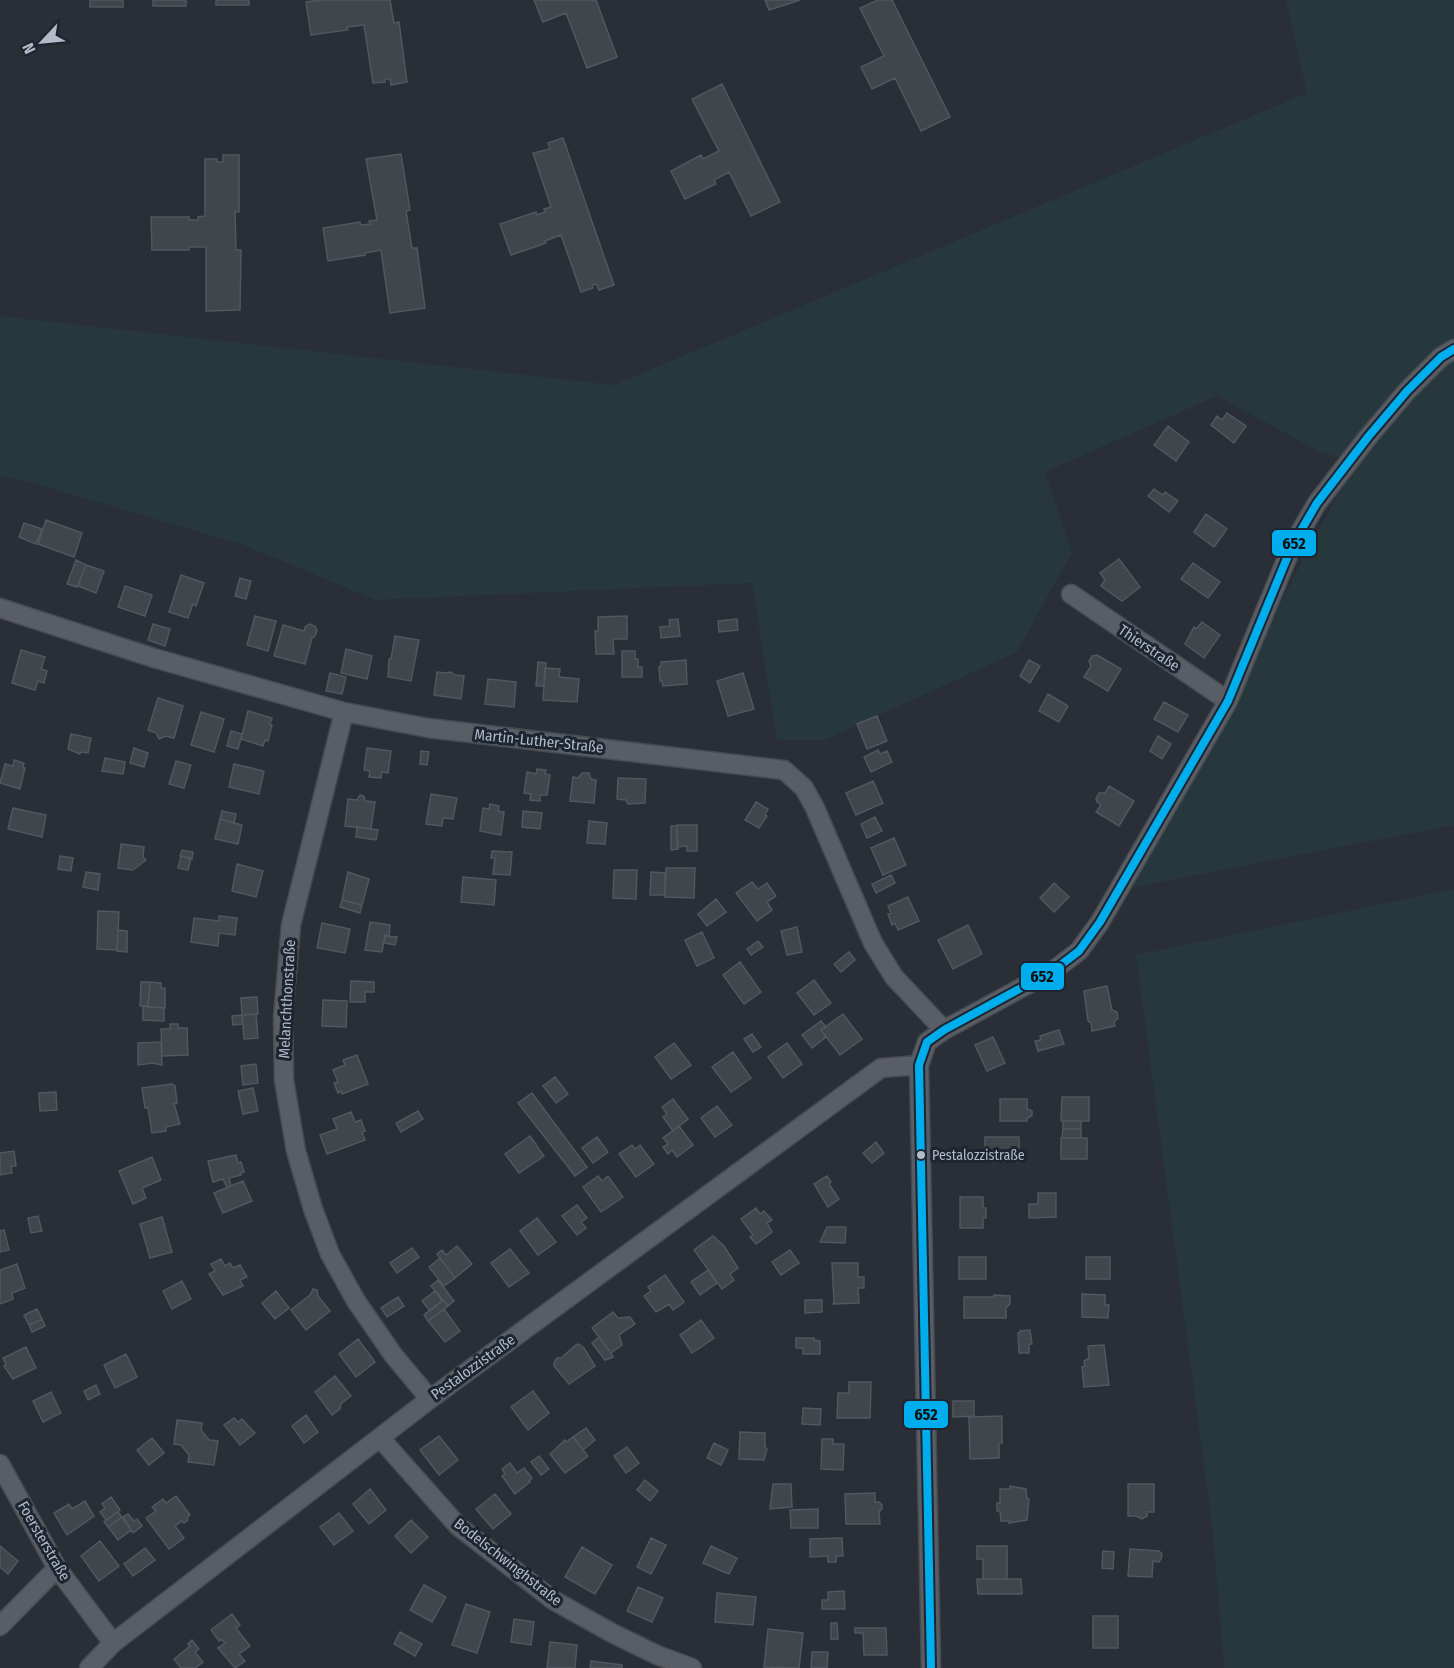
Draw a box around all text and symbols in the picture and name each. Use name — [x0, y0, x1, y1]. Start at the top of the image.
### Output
north arrow — [12, 12, 72, 72]
text: N — [18, 40, 40, 57]
line badge: 652 — [1271, 529, 1317, 557]
text: 652 — [1282, 534, 1306, 553]
street label: Thierstraße — [1115, 621, 1183, 675]
street label: Martin-Luther-Straße — [474, 725, 604, 757]
street label: Melanchthonstraße — [275, 939, 299, 1059]
line badge: 652 — [1020, 962, 1065, 991]
text: 652 — [1030, 967, 1054, 986]
place label: Pestalozzistraße — [932, 1147, 1025, 1164]
marker: Pestalozzistraße — [915, 1149, 927, 1161]
street label: Pestalozzistraße — [428, 1331, 518, 1403]
line badge: 652 — [903, 1400, 949, 1429]
text: 652 — [914, 1405, 938, 1424]
street label: Foersterstraße — [14, 1498, 74, 1584]
street label: Bodelschwinghstraße — [451, 1514, 565, 1610]

